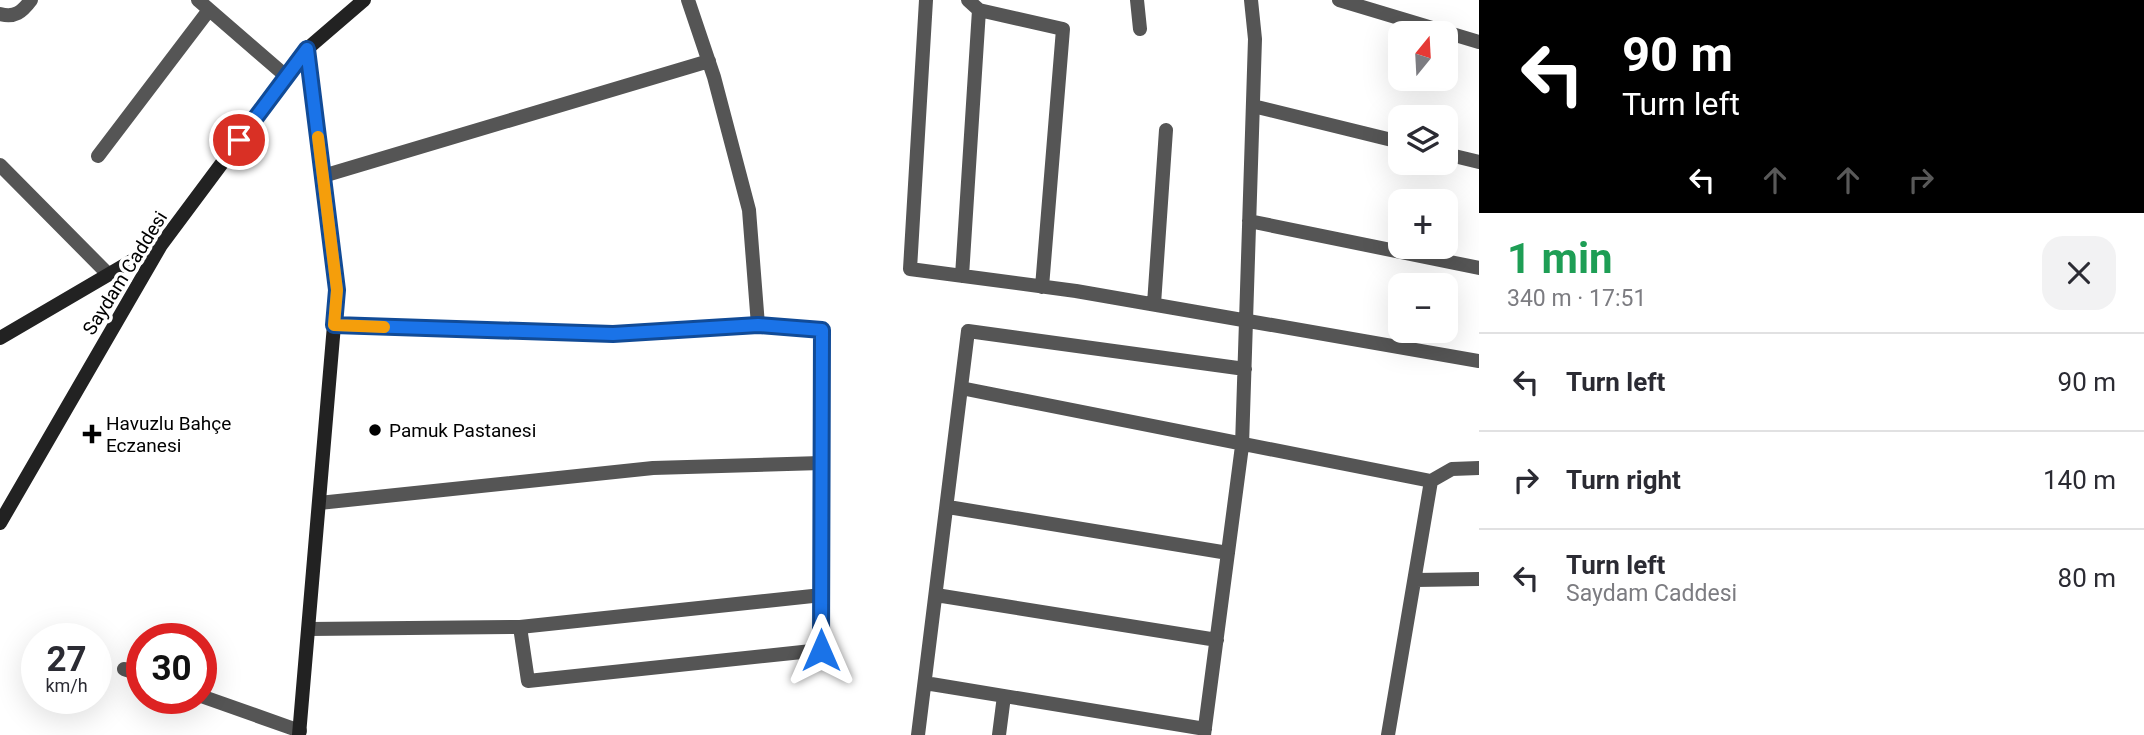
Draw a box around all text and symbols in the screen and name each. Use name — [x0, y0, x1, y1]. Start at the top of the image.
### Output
north arrow — [1388, 21, 1458, 91]
map controls — [1388, 21, 1458, 343]
text: 90 m — [1622, 26, 1733, 83]
icon: left — [1507, 28, 1598, 119]
text: Turn left — [1622, 85, 1740, 123]
button: layers — [1388, 105, 1458, 175]
pin — [209, 110, 269, 170]
icon: arrive — [220, 121, 258, 159]
icon: left — [1683, 161, 1721, 199]
icon: ahead — [1756, 161, 1794, 199]
icon: ahead — [1829, 161, 1867, 199]
icon: right — [1902, 161, 1940, 199]
button: + — [1388, 189, 1458, 259]
street label: Saydam Caddesi — [78, 207, 172, 339]
text: 1 min — [1507, 234, 1613, 283]
button: close — [2042, 236, 2116, 310]
button: − — [1388, 273, 1458, 343]
text: 340 m · 17:51 — [1507, 285, 1646, 312]
icon: left — [1507, 363, 1545, 401]
text: Turn left — [1566, 367, 1665, 397]
text: 90 m — [2058, 367, 2116, 397]
place label: Havuzlu Bahçe Eczanesi — [106, 412, 231, 457]
place label: Pamuk Pastanesi — [389, 419, 536, 442]
marker: Pamuk Pastanesi — [367, 422, 383, 438]
marker: Havuzlu Bahçe Eczanesi — [84, 426, 100, 442]
icon: right — [1507, 461, 1545, 499]
text: Turn right — [1566, 465, 1681, 495]
text: 140 m — [2043, 465, 2116, 495]
text: Turn left — [1566, 550, 1665, 580]
icon: left — [1507, 559, 1545, 597]
text: 80 m — [2058, 563, 2116, 593]
text: Saydam Caddesi — [1566, 580, 1737, 607]
position arrow — [784, 613, 858, 687]
speed limit sign: 30 — [126, 623, 217, 714]
text: 27 — [46, 639, 87, 680]
text: km/h — [45, 675, 88, 696]

